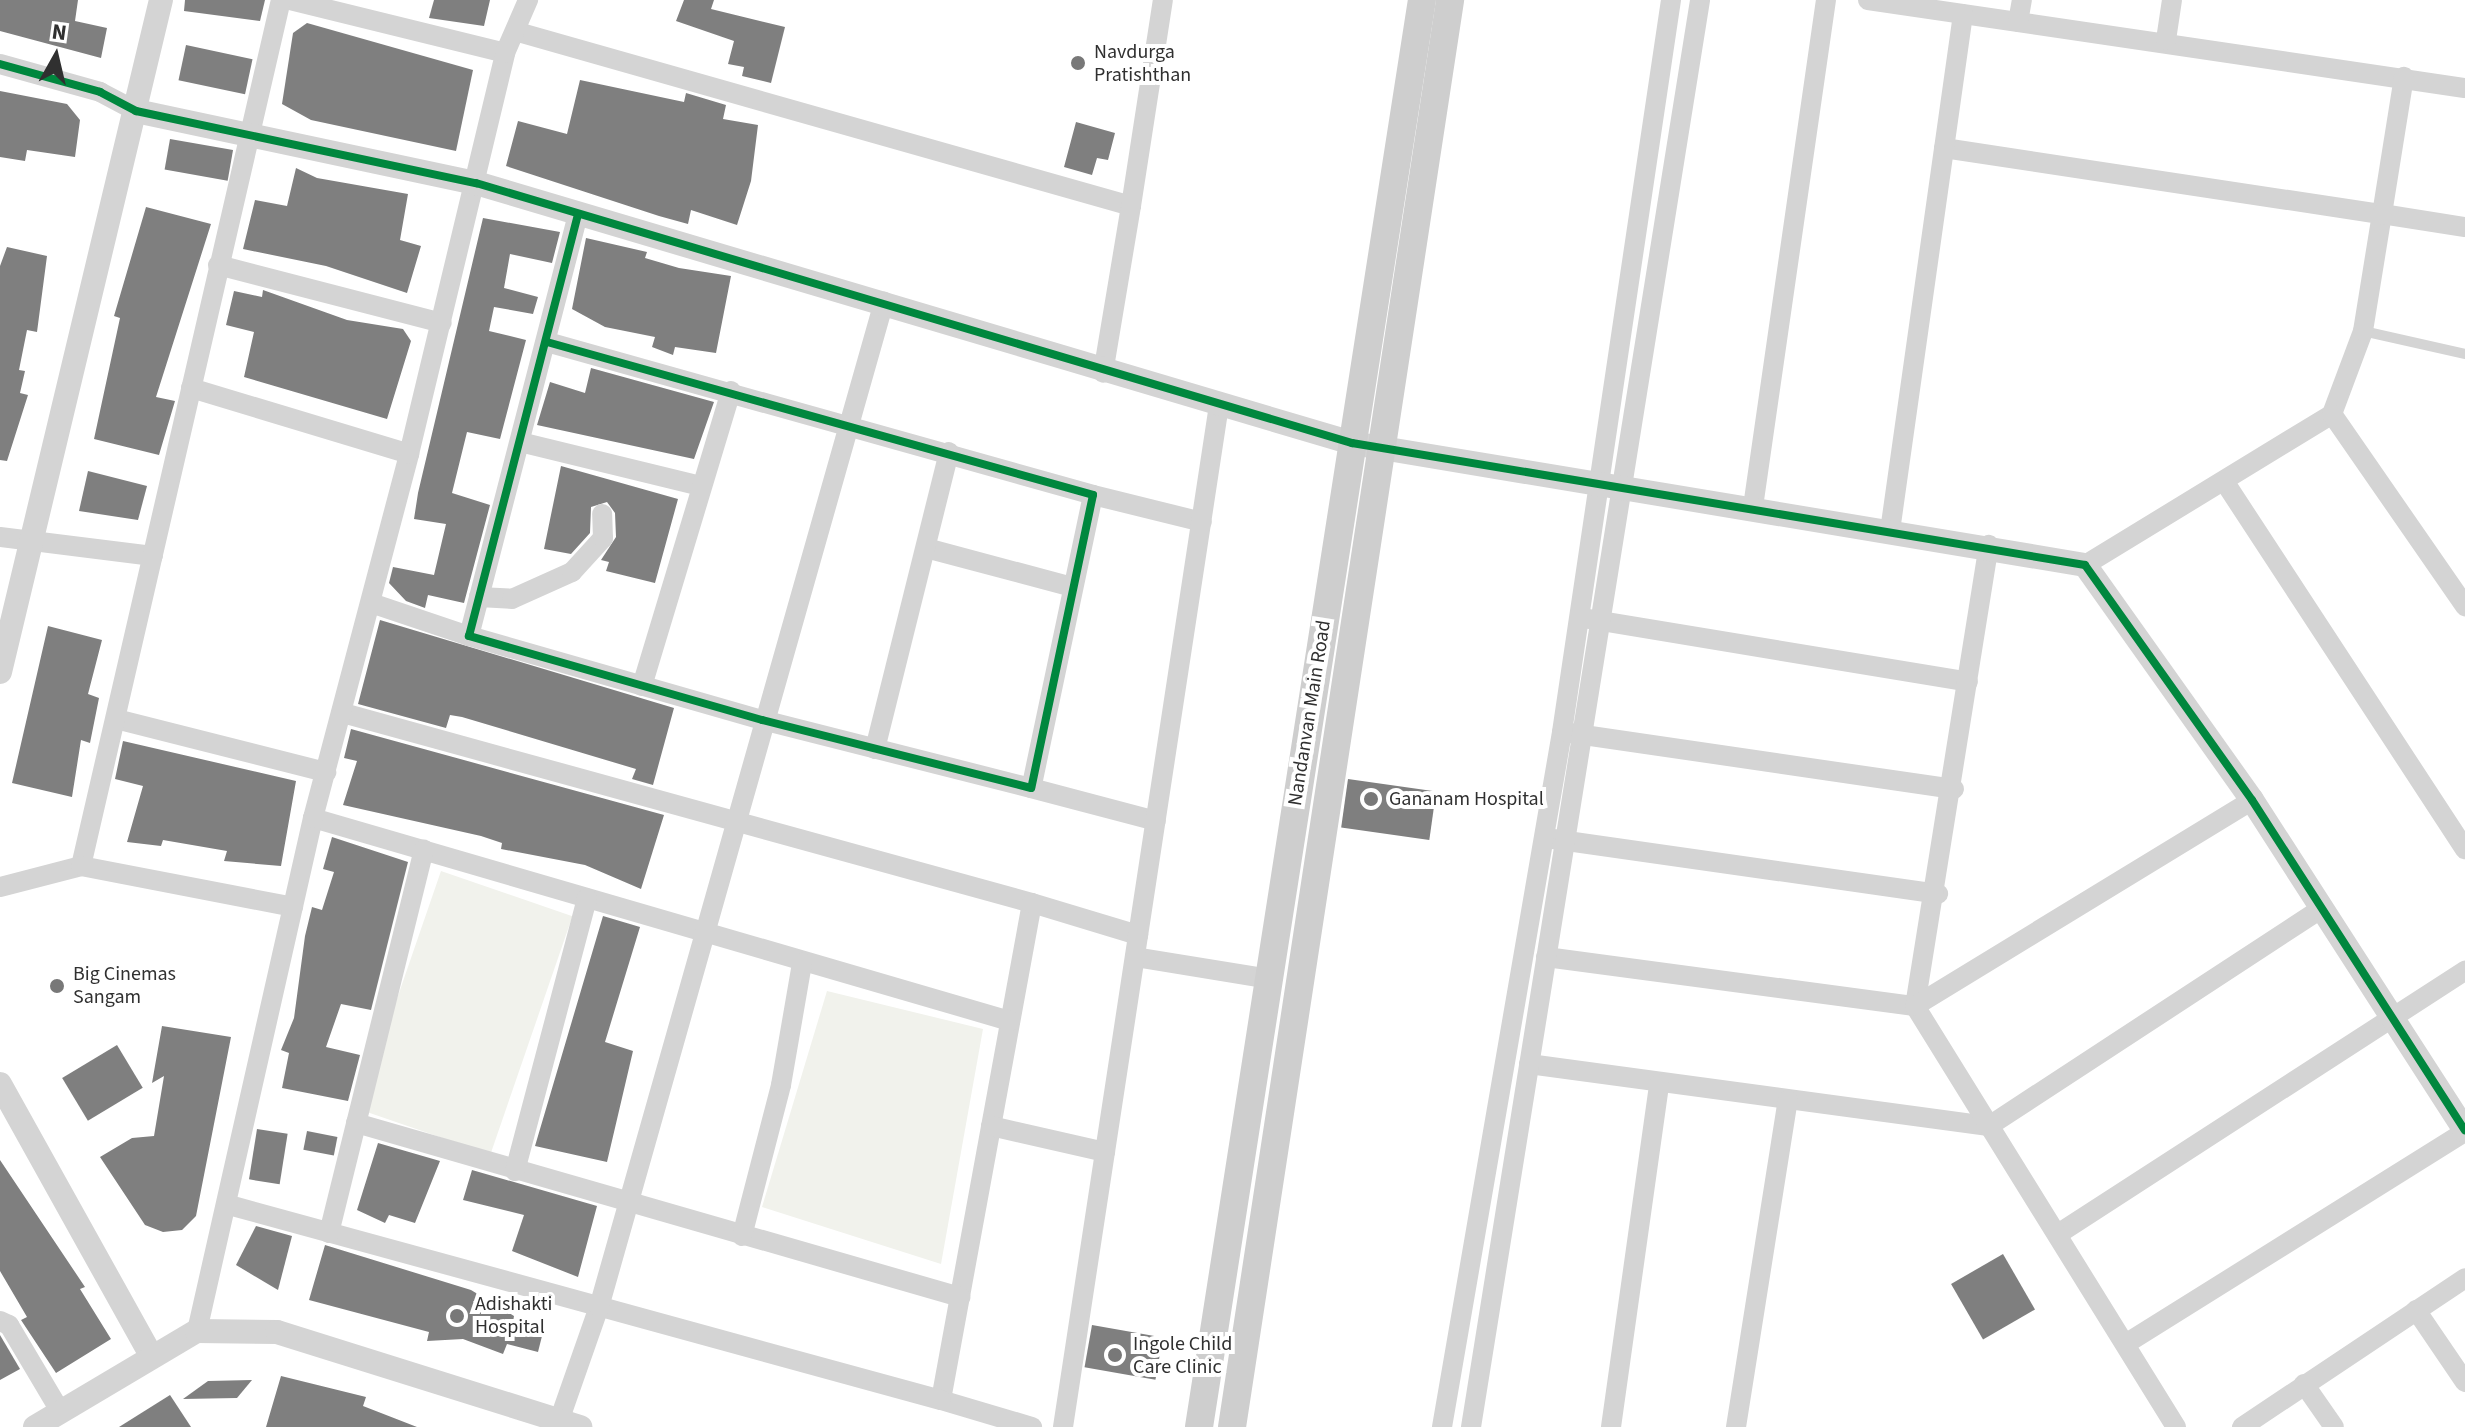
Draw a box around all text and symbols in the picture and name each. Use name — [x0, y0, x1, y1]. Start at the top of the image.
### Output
text: N — [50, 15, 69, 49]
north arrow — [16, 16, 96, 96]
place label: Navdurga Pratishthan — [1094, 40, 1191, 87]
marker: Navdurga Pratishthan — [1069, 54, 1087, 72]
street label: Nandanvan Main Road — [1283, 619, 1337, 807]
place label: Gananam Hospital — [1389, 787, 1544, 811]
marker: Gananam Hospital — [1360, 788, 1382, 810]
place label: Big Cinemas Sangam — [73, 962, 176, 1009]
marker: Big Cinemas Sangam — [48, 977, 66, 995]
place label: Adishakti Hospital — [475, 1292, 552, 1339]
marker: Adishakti Hospital — [446, 1305, 468, 1327]
place label: Ingole Child Care Clinic — [1133, 1332, 1232, 1379]
marker: Ingole Child Care Clinic — [1104, 1344, 1126, 1366]

